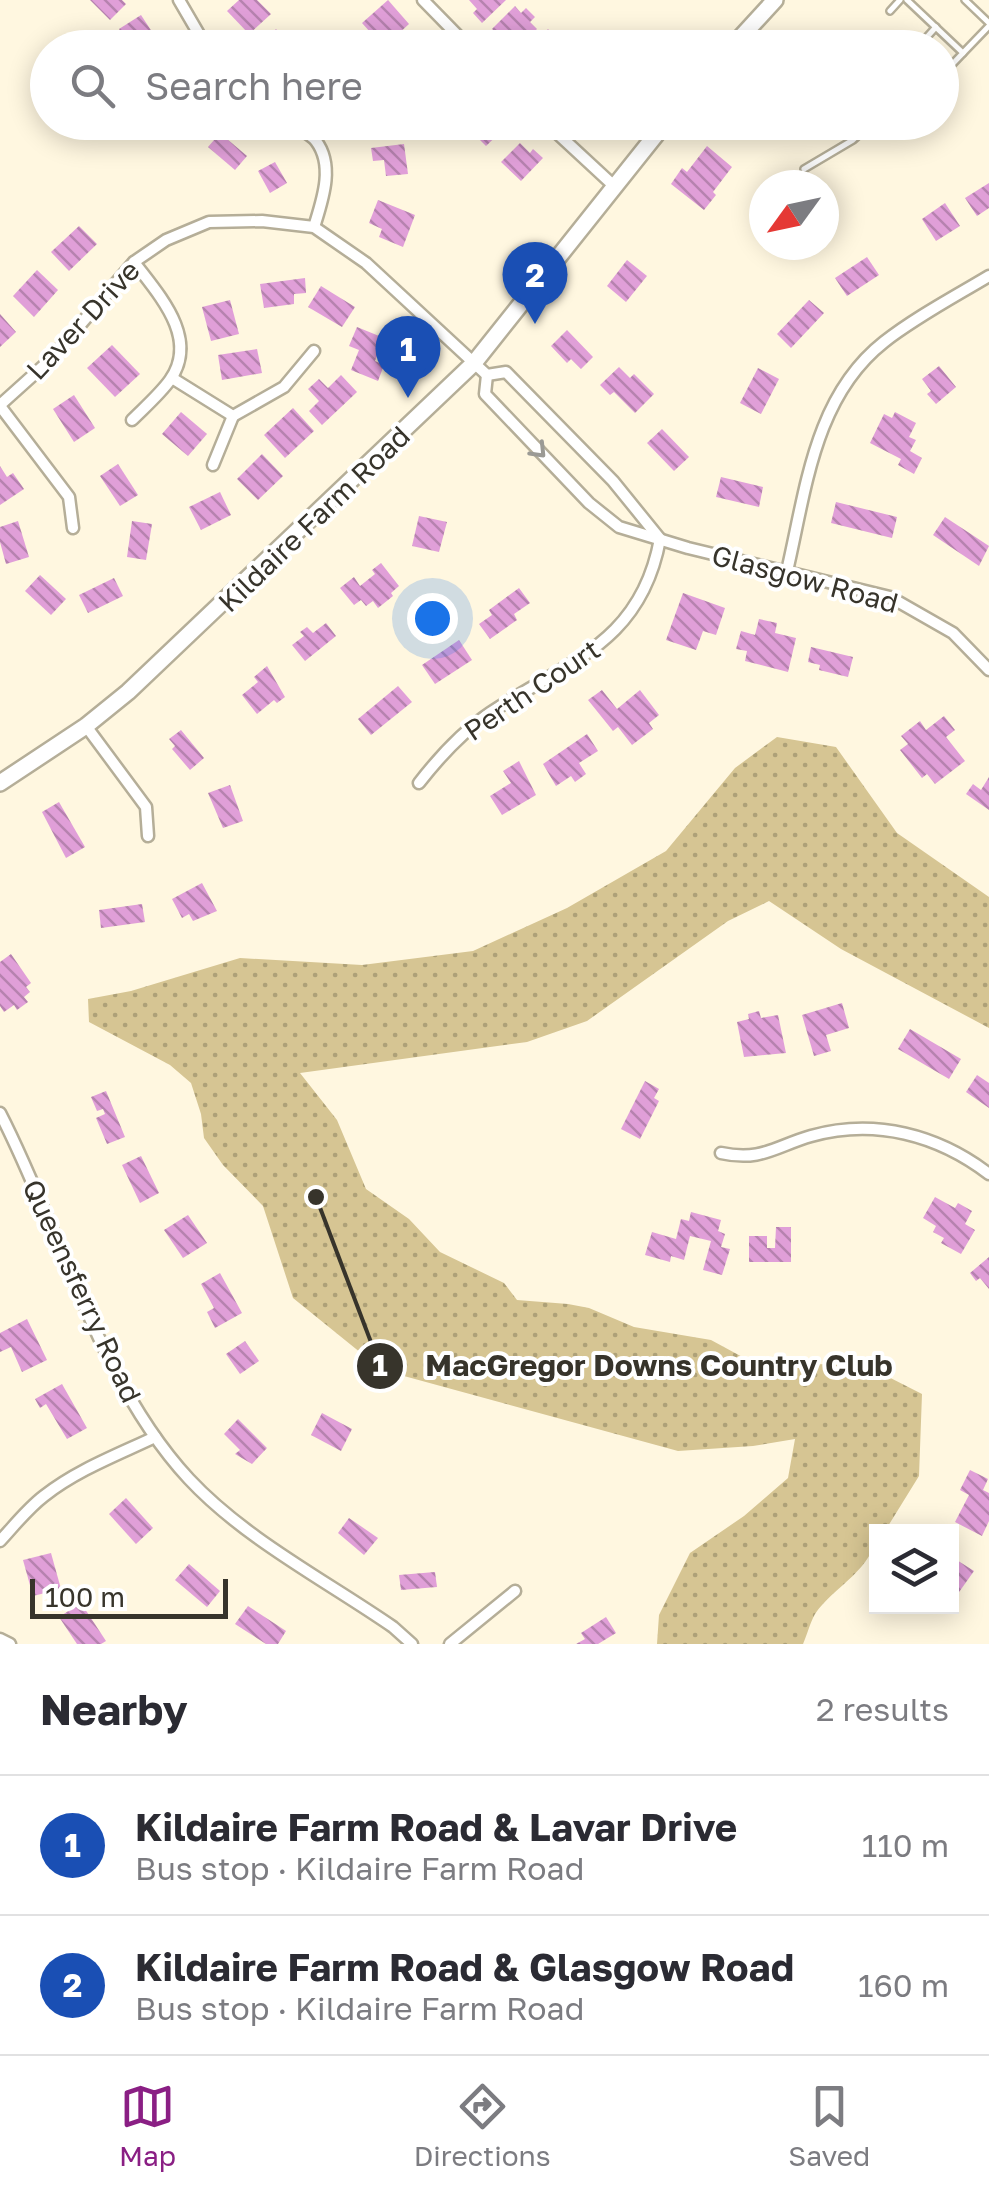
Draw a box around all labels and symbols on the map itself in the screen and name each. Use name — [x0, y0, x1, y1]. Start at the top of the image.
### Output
north arrow — [749, 170, 839, 260]
pin: 2 — [502, 242, 568, 324]
street label: Laver Drive — [19, 253, 146, 386]
pin: 1 — [376, 316, 440, 398]
street label: Kildaire Farm Road — [211, 419, 416, 618]
one-way arrow — [527, 439, 545, 457]
street label: Glasgow Road — [708, 538, 902, 619]
your location — [407, 593, 458, 644]
street label: Perth Court — [458, 632, 606, 747]
street label: Queensferry Road — [16, 1174, 149, 1408]
callout: MacGregor Downs Country Club — [355, 1336, 913, 1396]
text: 1 — [372, 1347, 388, 1383]
text: MacGregor Downs Country Club — [425, 1347, 893, 1383]
scale bar — [30, 1574, 228, 1618]

